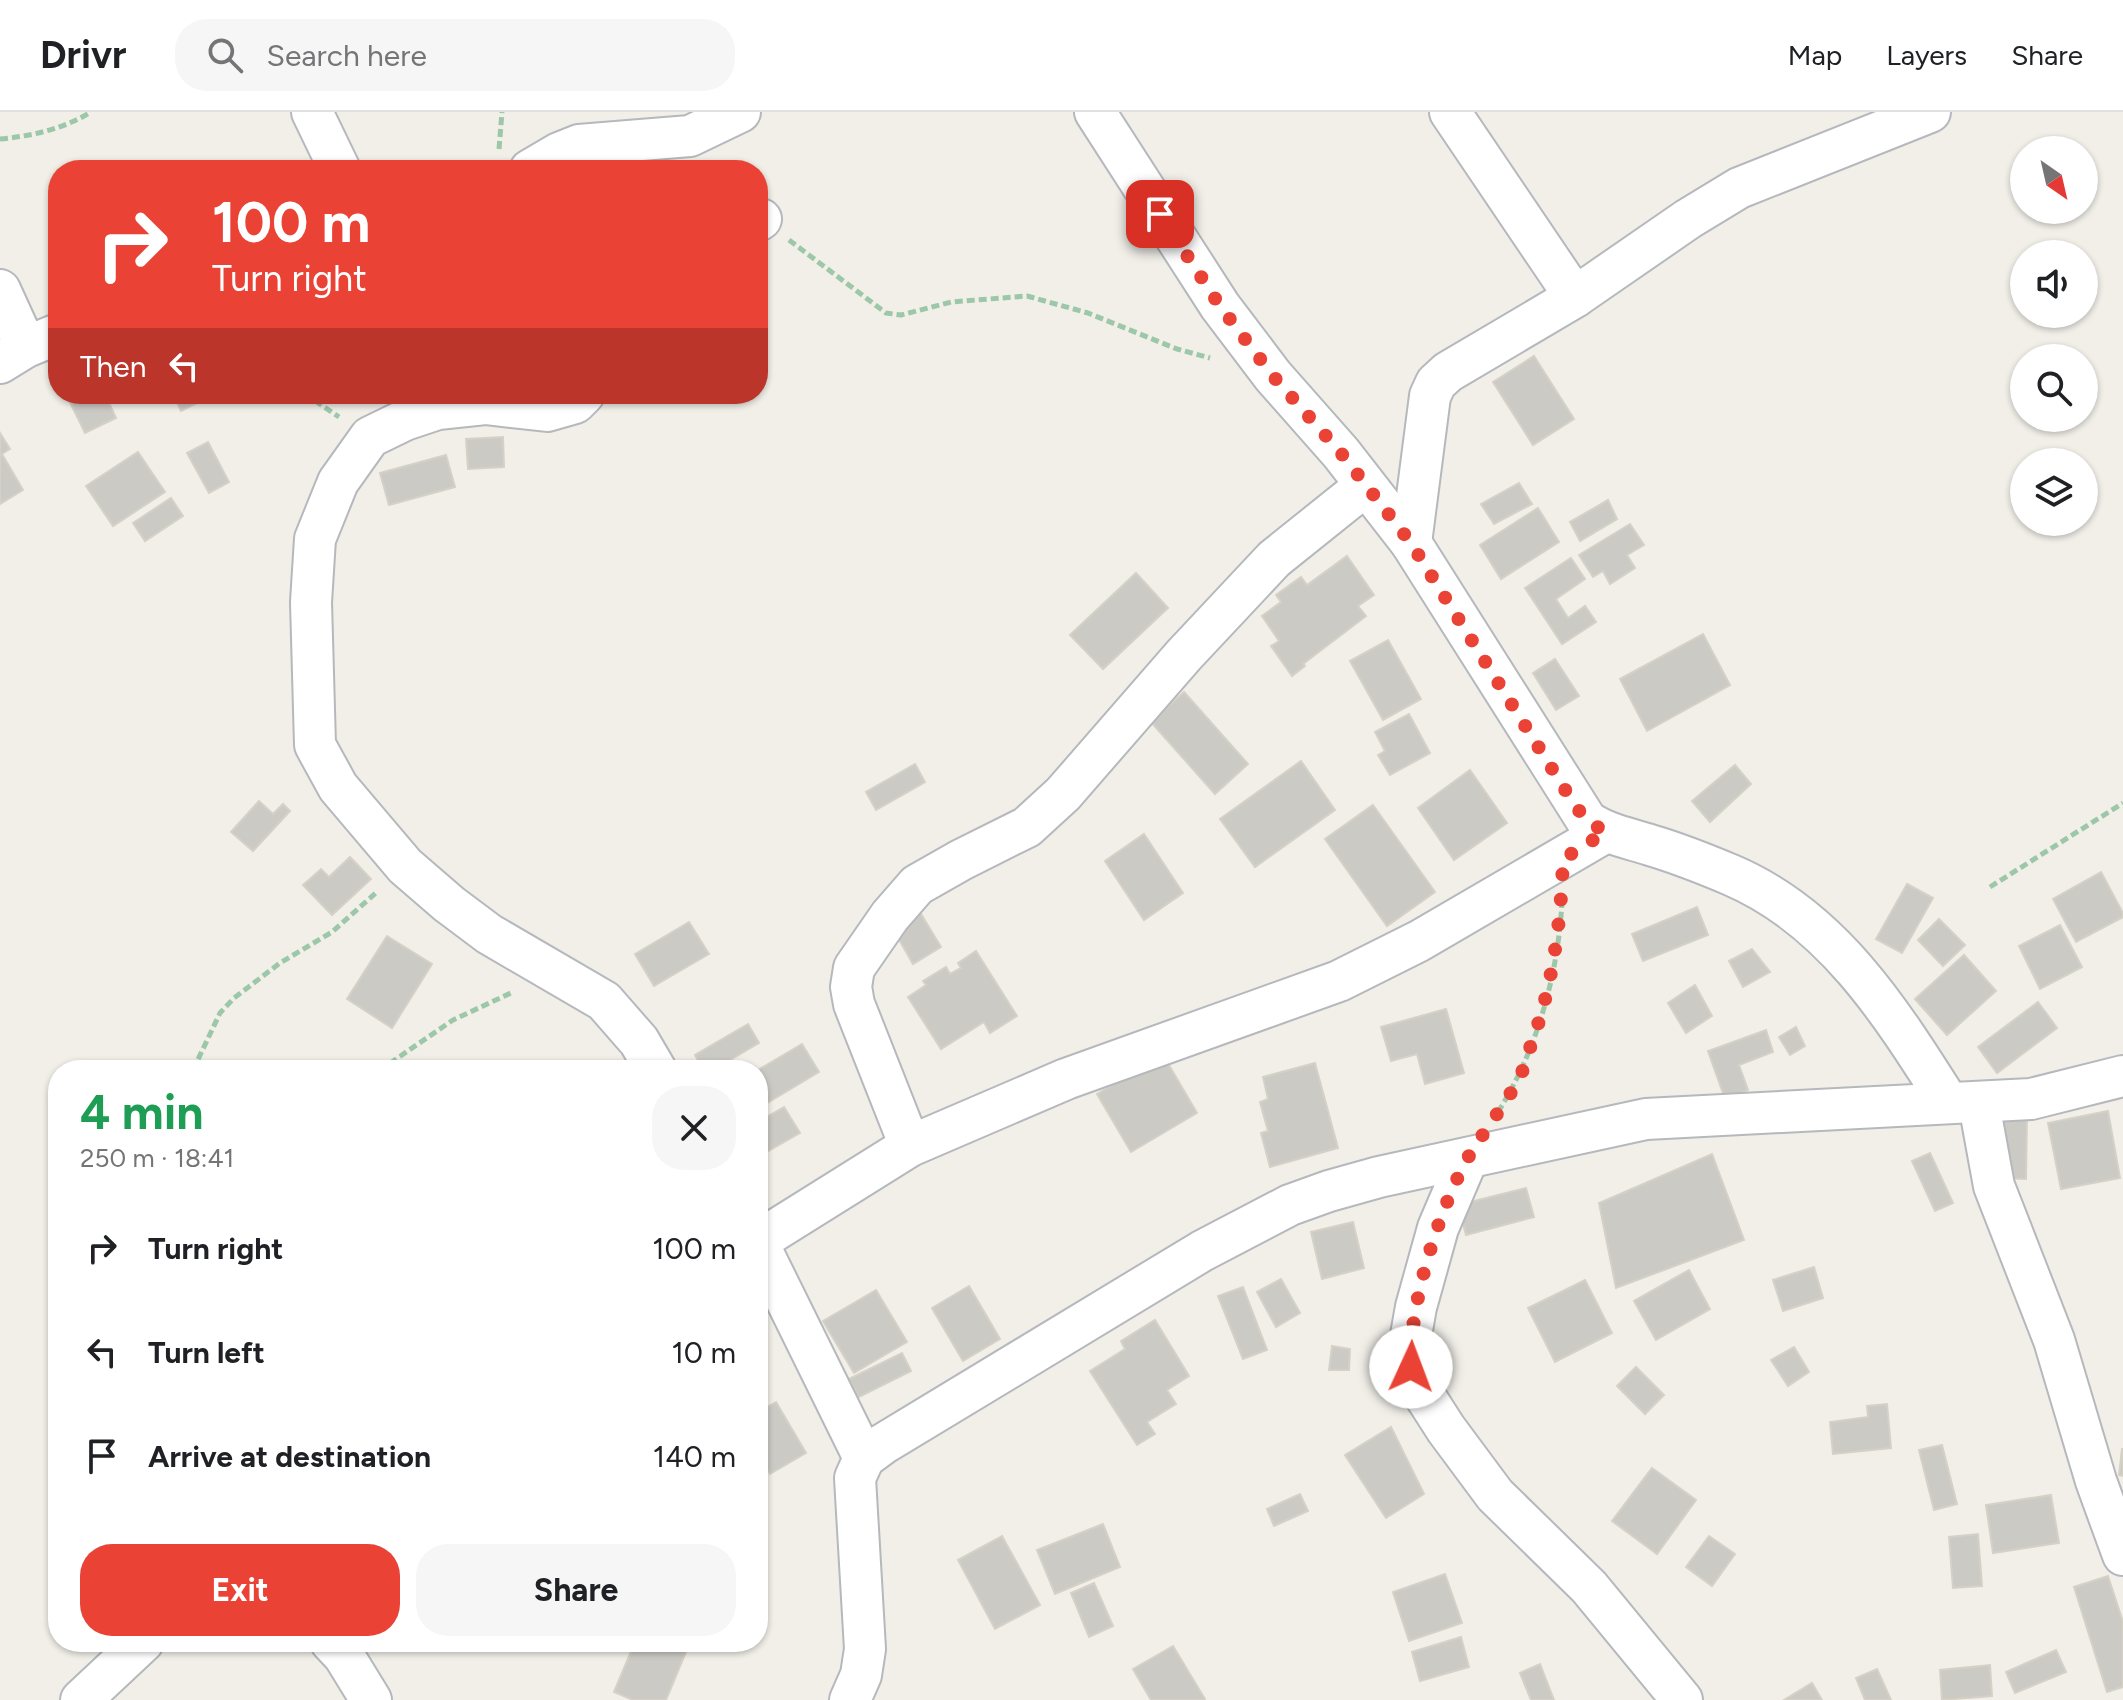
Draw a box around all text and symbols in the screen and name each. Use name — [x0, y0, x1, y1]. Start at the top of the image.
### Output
search box — [175, 19, 735, 91]
text: Drivr — [40, 32, 127, 78]
icon: search — [203, 33, 247, 77]
text: Search here — [267, 37, 427, 74]
text: Map — [1788, 38, 1842, 72]
text: Layers — [1886, 38, 1967, 72]
text: Share — [2011, 38, 2083, 72]
north arrow — [2010, 136, 2098, 224]
map controls — [2010, 136, 2098, 536]
pin — [1126, 180, 1194, 248]
text: 100 m — [212, 189, 370, 256]
icon: right — [80, 192, 184, 296]
icon: arrive — [1138, 192, 1182, 236]
button: sound — [2010, 240, 2098, 328]
text: Turn right — [212, 257, 367, 300]
icon: left — [162, 344, 206, 388]
button: search — [2010, 344, 2098, 432]
text: Then — [80, 348, 146, 385]
button: layers — [2010, 448, 2098, 536]
text: 4 min — [80, 1083, 204, 1141]
button: close — [652, 1086, 736, 1170]
text: 250 m · 18:41 — [80, 1142, 234, 1174]
icon: right — [80, 1226, 124, 1270]
text: Turn right — [148, 1230, 283, 1267]
text: 100 m — [652, 1230, 736, 1267]
position arrow — [1369, 1325, 1453, 1409]
icon: left — [80, 1330, 124, 1374]
text: Turn left — [148, 1334, 265, 1371]
text: 10 m — [671, 1334, 736, 1371]
icon: arrive — [80, 1434, 124, 1478]
text: Arrive at destination — [148, 1438, 431, 1475]
text: 140 m — [653, 1438, 736, 1475]
button: Exit — [80, 1544, 400, 1636]
button: Share — [416, 1544, 736, 1636]

